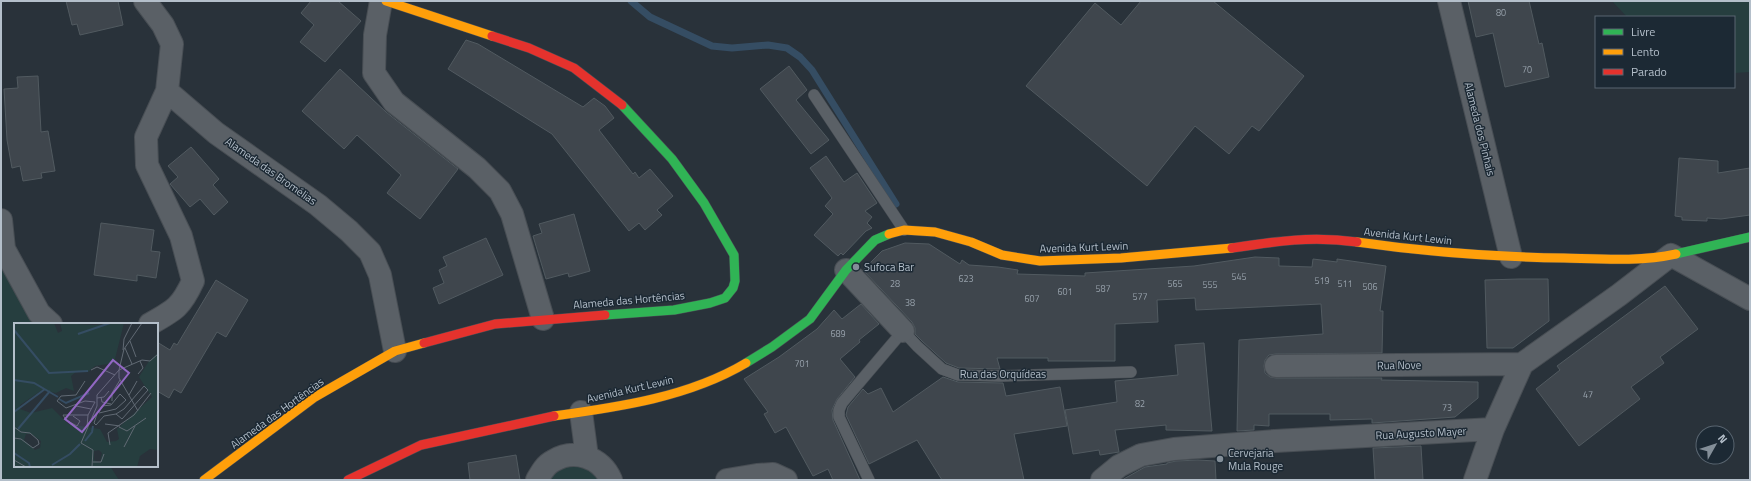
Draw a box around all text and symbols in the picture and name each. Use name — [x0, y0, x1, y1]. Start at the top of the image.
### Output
house number: 80 — [1496, 6, 1506, 19]
legend — [1595, 16, 1735, 88]
text: Livre — [1631, 22, 1655, 41]
text: Lento — [1631, 42, 1660, 61]
text: Parado — [1631, 62, 1667, 81]
house number: 70 — [1522, 63, 1532, 76]
street label: Alameda dos Pinhais — [1461, 80, 1499, 178]
street label: Alameda das Bromélias — [222, 133, 320, 209]
street label: Avenida Kurt Lewin — [1363, 223, 1453, 249]
street label: Avenida Kurt Lewin — [1039, 237, 1129, 257]
place label: Sufoca Bar — [864, 259, 914, 275]
marker: Sufoca Bar — [851, 262, 861, 272]
house number: 545 — [1231, 270, 1247, 283]
house number: 623 — [958, 272, 974, 285]
house number: 519 — [1314, 274, 1330, 287]
house number: 28 — [890, 277, 900, 290]
house number: 565 — [1167, 277, 1183, 290]
house number: 511 — [1337, 277, 1353, 290]
house number: 555 — [1202, 278, 1218, 291]
house number: 506 — [1362, 280, 1378, 293]
house number: 587 — [1095, 282, 1111, 295]
house number: 601 — [1057, 285, 1073, 298]
street label: Alameda das Hortências — [572, 287, 686, 313]
house number: 577 — [1132, 290, 1148, 303]
house number: 607 — [1024, 292, 1040, 305]
house number: 38 — [905, 296, 915, 309]
inset map — [14, 323, 158, 467]
house number: 689 — [830, 327, 846, 340]
house number: 701 — [794, 357, 810, 370]
street label: Rua Nove — [1377, 357, 1422, 373]
street label: Rua das Orquídeas — [960, 366, 1046, 382]
street label: Avenida Kurt Lewin — [585, 371, 675, 407]
street label: Alameda das Hortências — [227, 374, 327, 452]
house number: 47 — [1583, 388, 1593, 401]
house number: 82 — [1135, 397, 1145, 410]
house number: 73 — [1442, 401, 1452, 414]
street label: Rua Augusto Mayer — [1375, 423, 1467, 443]
north arrow — [1695, 425, 1735, 465]
text: N — [1714, 431, 1731, 447]
place label: Cervejaria Mula Rouge — [1228, 445, 1284, 474]
marker: Cervejaria Mula Rouge — [1215, 454, 1225, 464]

